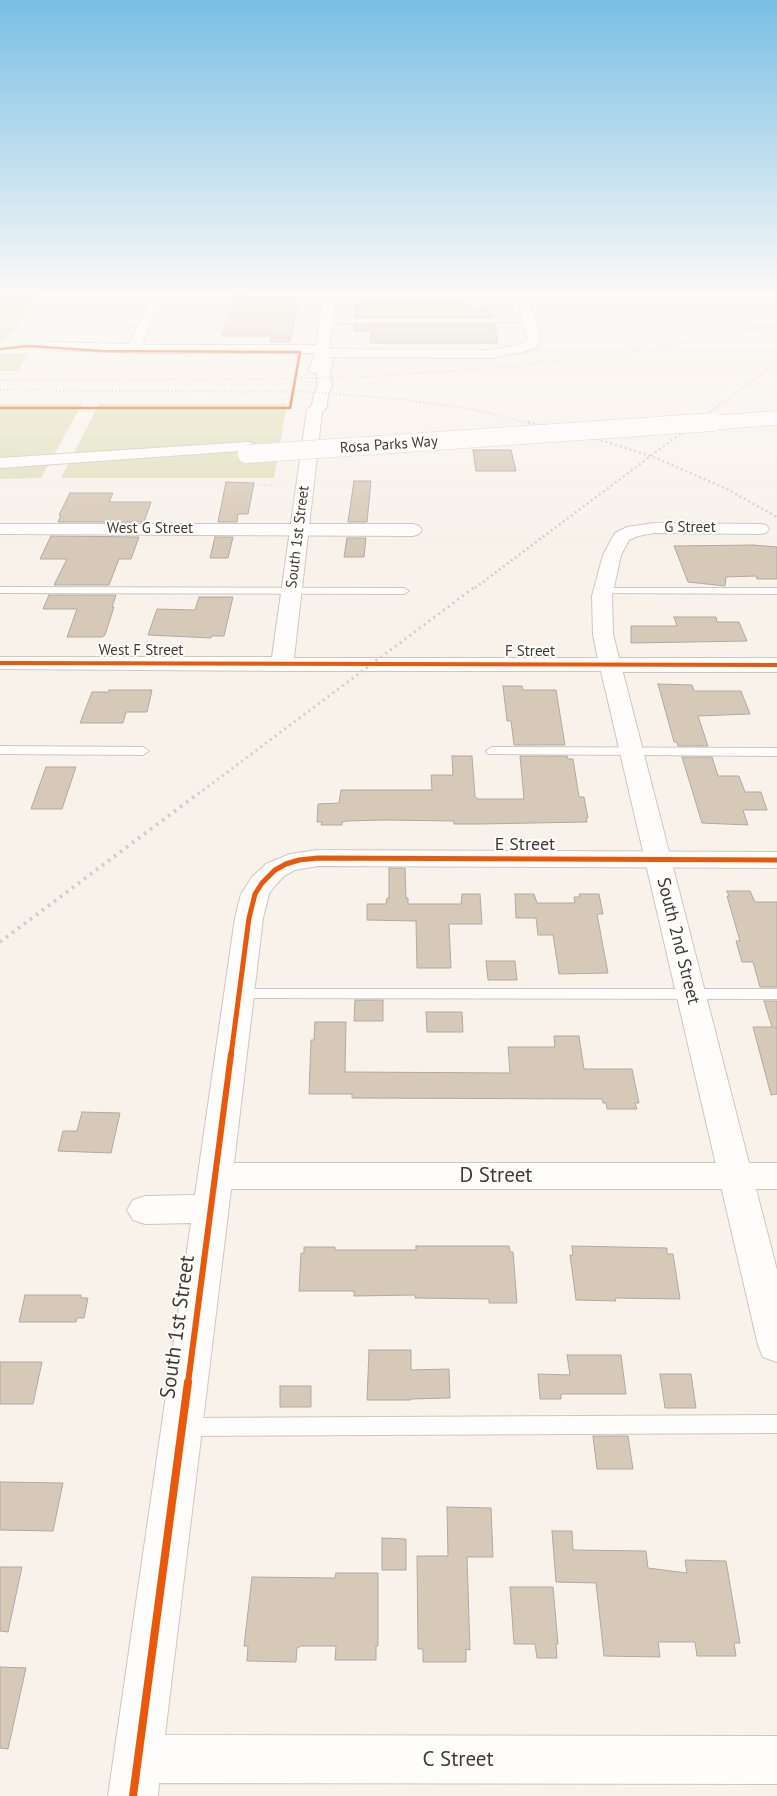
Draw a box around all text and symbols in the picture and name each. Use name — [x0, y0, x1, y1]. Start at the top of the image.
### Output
street label: Rosa Parks Way — [339, 433, 439, 457]
street label: South 1st Street — [283, 485, 313, 589]
street label: G Street — [664, 519, 716, 537]
street label: West G Street — [107, 520, 193, 538]
street label: West F Street — [99, 642, 183, 660]
street label: F Street — [505, 643, 555, 661]
street label: E Street — [495, 834, 555, 856]
street label: South 2nd Street — [652, 875, 704, 1007]
street label: D Street — [460, 1163, 532, 1189]
street label: South 1st Street — [155, 1254, 201, 1400]
street label: C Street — [422, 1747, 494, 1773]

